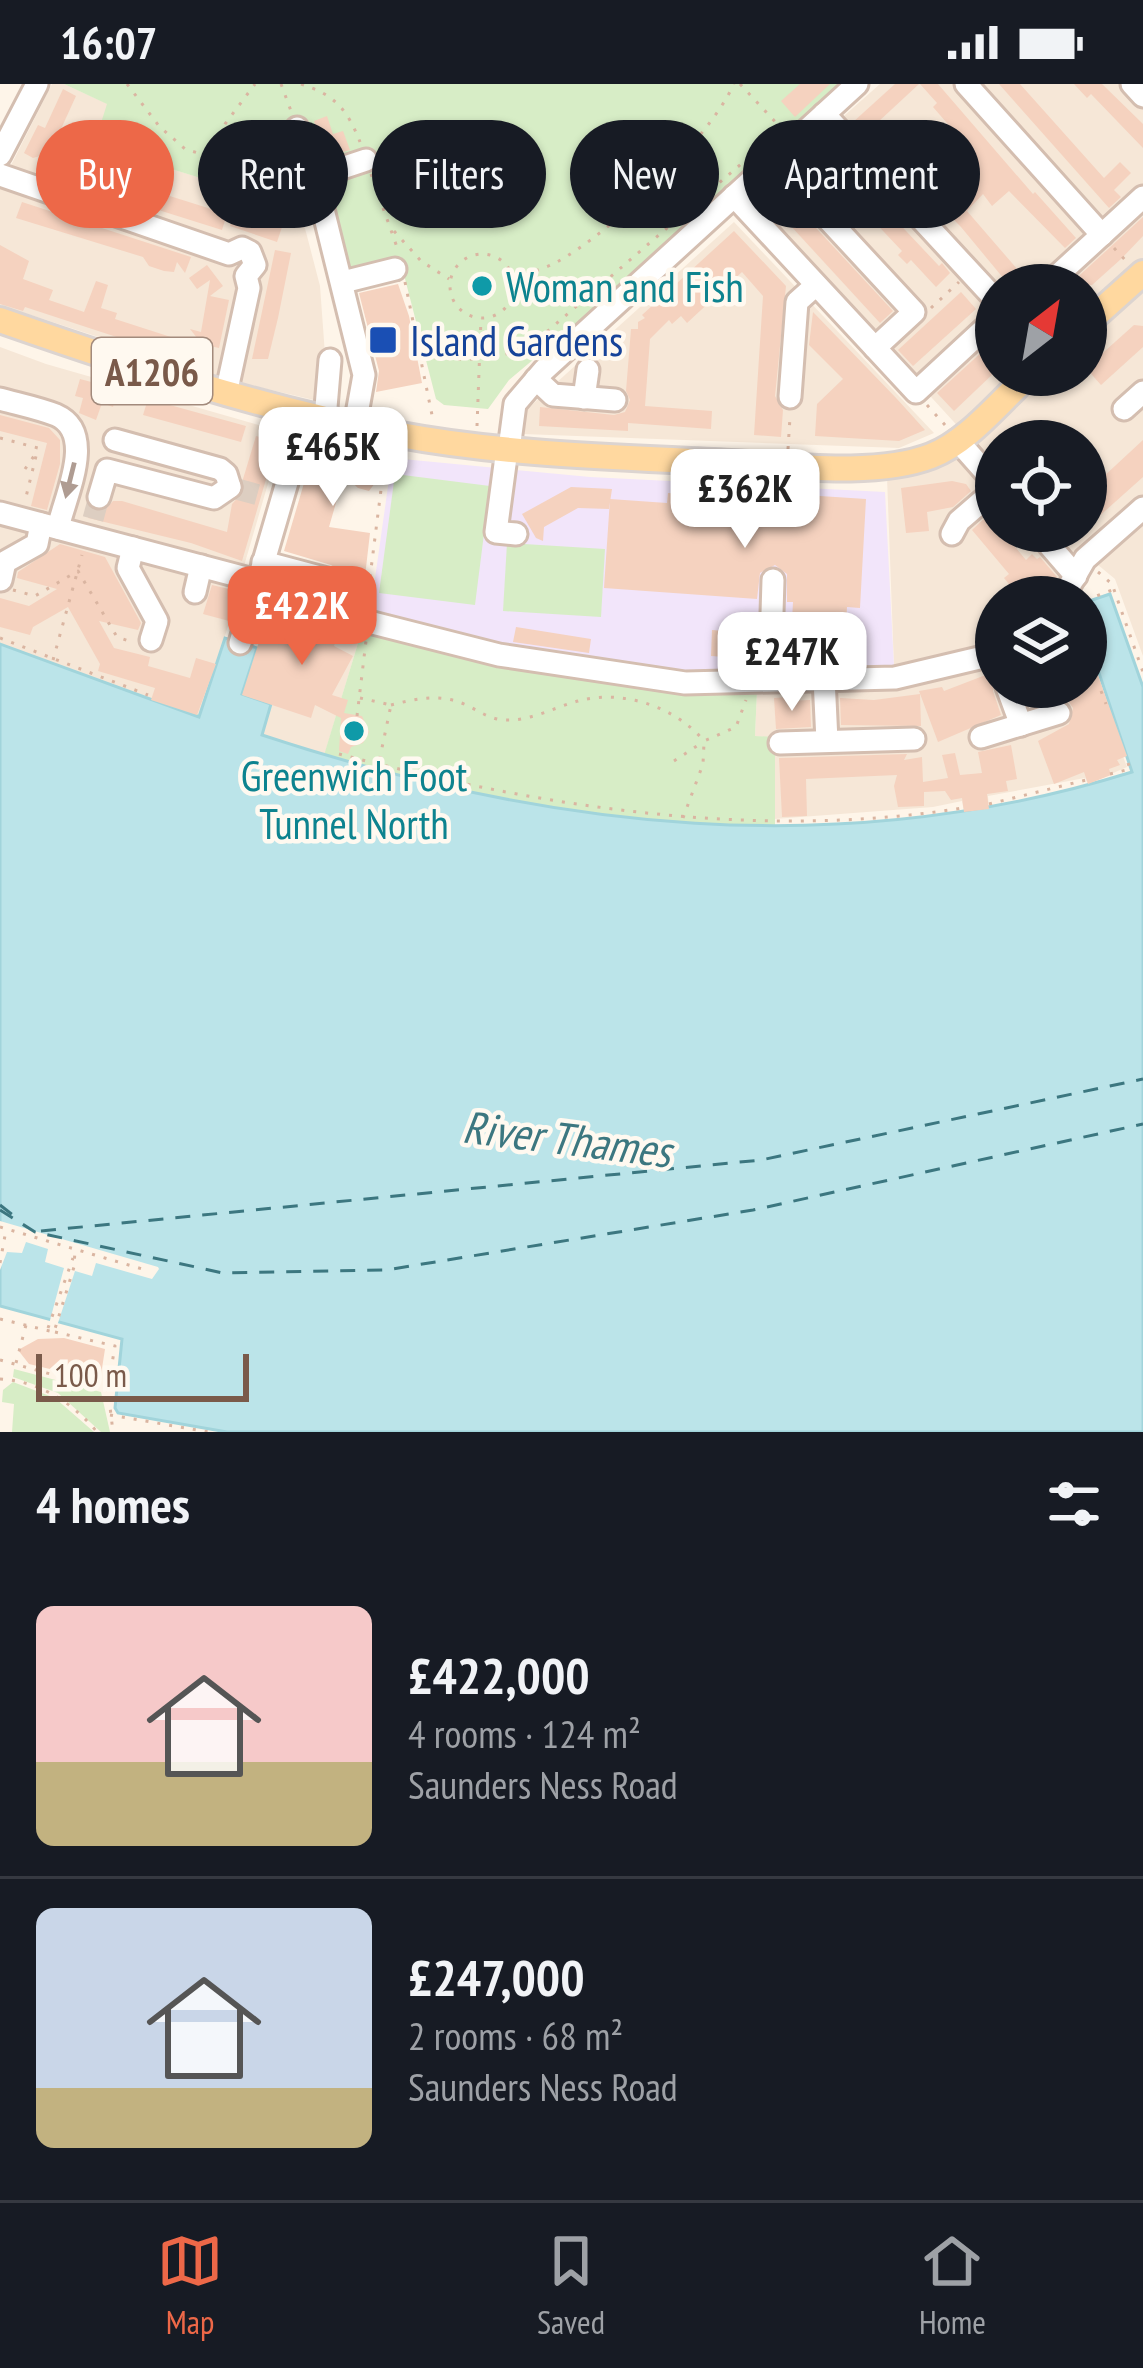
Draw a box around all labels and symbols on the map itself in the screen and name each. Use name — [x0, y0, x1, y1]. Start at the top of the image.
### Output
place label: Woman and Fish — [506, 259, 744, 314]
north arrow — [975, 264, 1107, 396]
marker: Woman and Fish — [469, 273, 495, 299]
place label: Island Gardens — [410, 313, 623, 368]
marker: Island Gardens — [367, 324, 399, 356]
road number: A1206 — [92, 338, 212, 404]
pin: £465K — [249, 407, 417, 509]
pin: £362K — [661, 449, 829, 551]
one-way arrow — [60, 461, 79, 498]
pin: £422K — [218, 566, 386, 668]
pin: £247K — [708, 612, 876, 714]
marker: Greenwich Foot Tunnel North — [341, 718, 367, 744]
place label: Greenwich Foot Tunnel North — [241, 748, 468, 851]
water label: River Thames — [460, 1096, 678, 1180]
scale bar — [36, 1348, 249, 1401]

